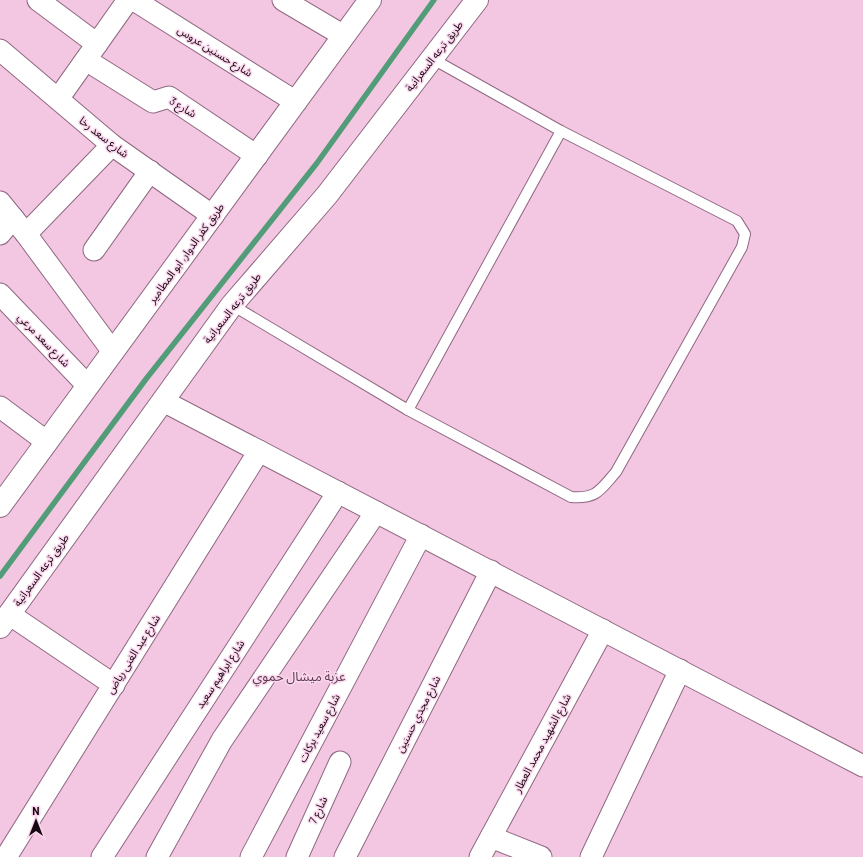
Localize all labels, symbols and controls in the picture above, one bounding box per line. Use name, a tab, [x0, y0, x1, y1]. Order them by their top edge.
street label: طريق ترعه السعرانية	[402, 18, 466, 94]
street label: شارع حسنين عروس	[174, 22, 255, 81]
street label: شارع 3	[166, 93, 199, 122]
street label: شارع سعد رخا	[76, 113, 132, 162]
street label: طريق كفر الدوار, ابو المطامير	[144, 200, 227, 307]
street label: طريق ترعه السعرانية	[200, 270, 264, 346]
street label: شارع سعد مرعي	[13, 310, 73, 372]
street label: طريق ترعه السعرانية	[10, 531, 72, 609]
street label: شارع عبد الغنى رياض	[103, 611, 164, 697]
street label: شارع ابراهيم سعيد	[193, 637, 249, 712]
district label: عزبة ميشال حموي	[252, 668, 346, 687]
street label: شارع مجدي حسنين	[393, 673, 446, 756]
street label: شارع سعيد بركات	[295, 691, 344, 765]
street label: شارع الشهيد محمد العطار	[510, 691, 575, 796]
street label: شارع 7	[306, 794, 332, 826]
north arrow	[16, 801, 56, 841]
text: N	[32, 804, 40, 817]

